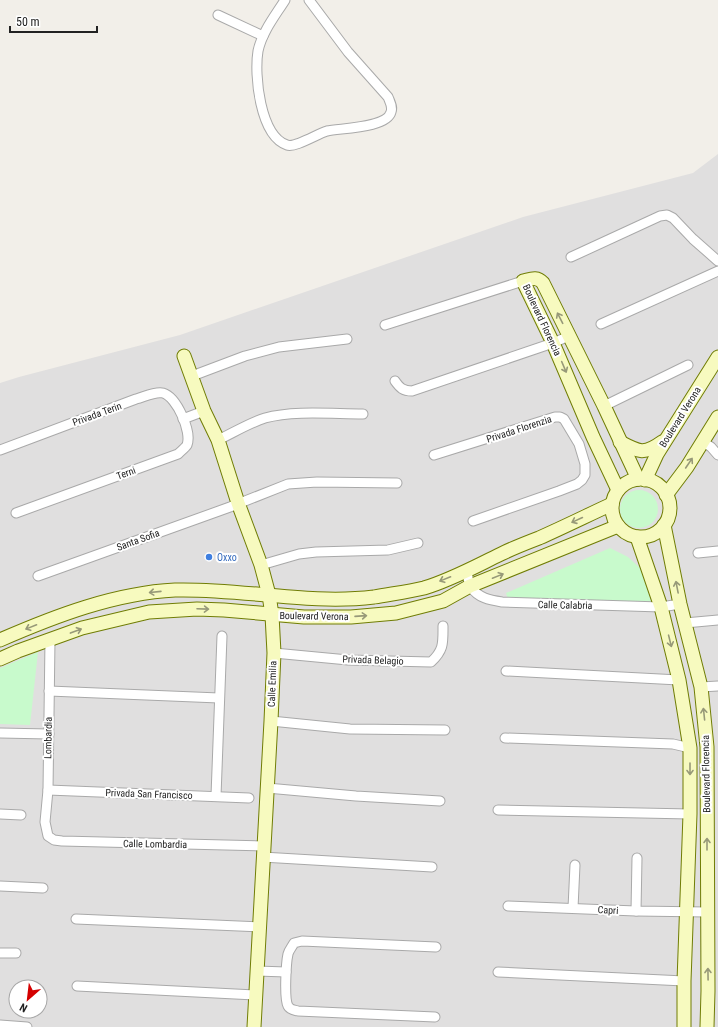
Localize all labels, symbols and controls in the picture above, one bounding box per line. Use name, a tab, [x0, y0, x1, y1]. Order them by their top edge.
scale bar	[10, 8, 97, 34]
text: 50 m	[16, 15, 40, 29]
street label: Boulevard Florencia	[521, 282, 564, 358]
one-way arrow	[556, 312, 563, 324]
one-way arrow	[560, 361, 568, 373]
street label: Boulevard Verona	[657, 385, 703, 449]
street label: Privada Terin	[71, 400, 123, 428]
street label: Privada Florenzia	[485, 413, 553, 445]
one-way arrow	[685, 458, 693, 469]
street label: Terni	[115, 464, 137, 482]
one-way arrow	[571, 517, 583, 524]
street label: Santa Sofia	[115, 527, 161, 553]
marker: Oxxo	[204, 552, 214, 562]
place label: Oxxo	[217, 552, 237, 563]
one-way arrow	[491, 571, 503, 579]
one-way arrow	[440, 576, 452, 584]
one-way arrow	[672, 581, 680, 594]
one-way arrow	[149, 589, 162, 596]
street label: Calle Calabria	[538, 599, 593, 611]
one-way arrow	[196, 605, 209, 613]
street label: Boulevard Verona	[279, 610, 349, 622]
one-way arrow	[354, 612, 367, 619]
one-way arrow	[25, 623, 37, 631]
one-way arrow	[69, 626, 81, 634]
one-way arrow	[666, 634, 674, 647]
street label: Privada Belagio	[342, 653, 404, 667]
street label: Calle Emilia	[266, 661, 278, 707]
one-way arrow	[700, 708, 707, 721]
street label: Lombardia	[42, 717, 54, 759]
street label: Boulevard Florencia	[700, 735, 712, 813]
one-way arrow	[686, 762, 694, 775]
street label: Privada San Francisco	[105, 787, 193, 801]
street label: Calle Lombardia	[123, 838, 187, 850]
one-way arrow	[703, 838, 711, 851]
street label: Capri	[597, 904, 619, 916]
one-way arrow	[704, 968, 712, 981]
north arrow	[8, 979, 48, 1019]
text: N	[17, 1000, 30, 1015]

